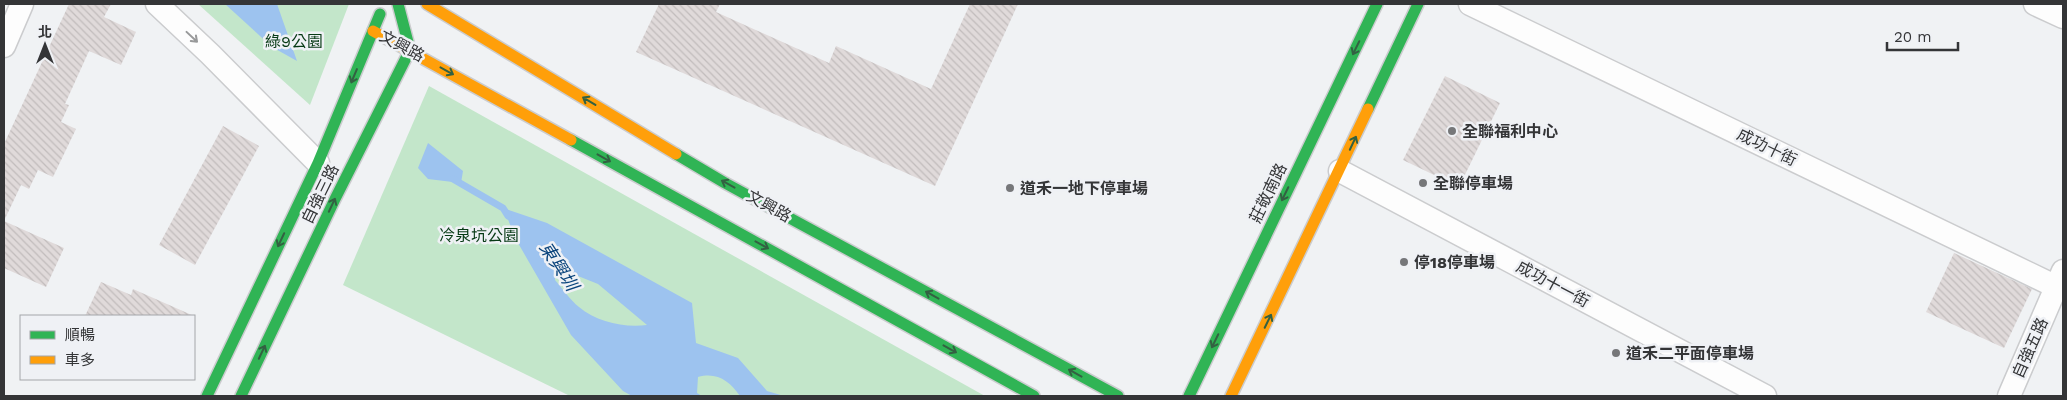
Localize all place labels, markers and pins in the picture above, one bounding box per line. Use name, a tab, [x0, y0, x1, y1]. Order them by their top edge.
place label: 全聯福利中心	[1462, 122, 1558, 141]
marker: 全聯福利中心	[1446, 125, 1458, 137]
place label: 全聯停車場	[1433, 174, 1513, 193]
marker: 全聯停車場	[1417, 177, 1429, 189]
place label: 道禾一地下停車場	[1020, 179, 1148, 198]
marker: 道禾一地下停車場	[1004, 182, 1016, 194]
place label: 停18停車場	[1414, 253, 1495, 272]
marker: 停18停車場	[1398, 256, 1410, 268]
place label: 道禾二平面停車場	[1626, 344, 1754, 363]
marker: 道禾二平面停車場	[1610, 347, 1622, 359]

